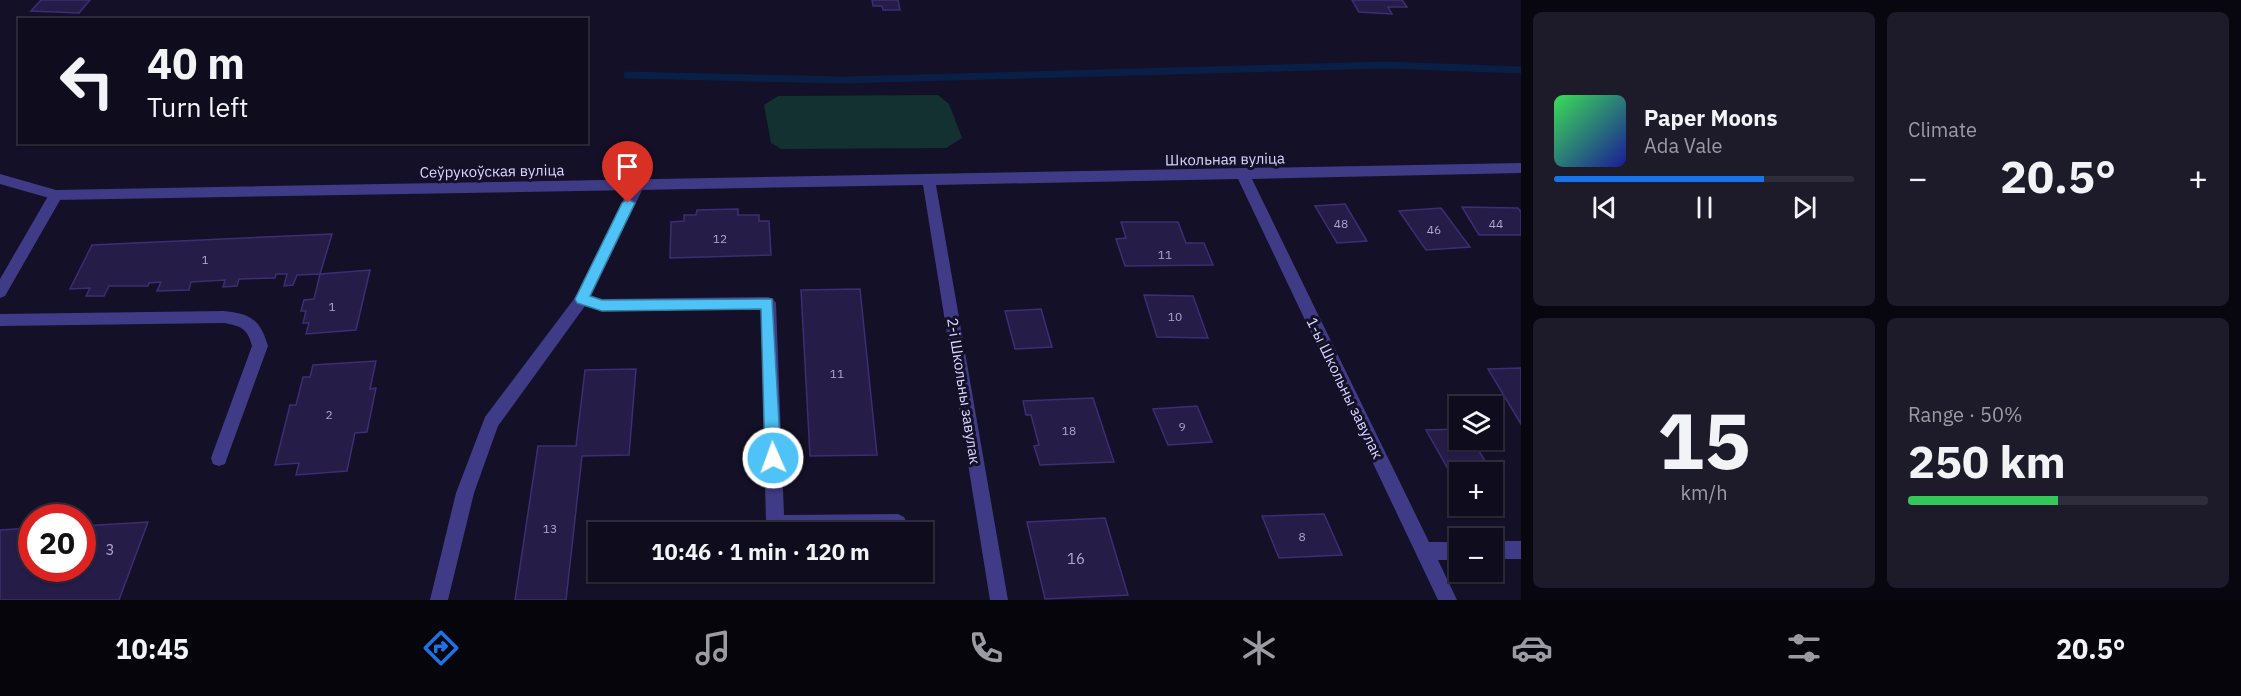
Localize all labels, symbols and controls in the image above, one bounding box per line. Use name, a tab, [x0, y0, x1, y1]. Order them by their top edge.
text: 40 m	[147, 36, 245, 91]
icon: left	[48, 42, 126, 120]
text: Turn left	[147, 89, 248, 124]
text: Paper Moons	[1644, 103, 1777, 132]
text: Climate	[1908, 116, 1977, 143]
text: Ada Vale	[1644, 132, 1723, 159]
pin	[602, 141, 653, 203]
text: 20.5°	[2000, 147, 2116, 205]
street label: Школьная вуліца	[1165, 148, 1285, 170]
icon: arrive	[611, 150, 644, 183]
text: −	[1908, 156, 1928, 199]
text: +	[2188, 156, 2208, 199]
street label: Сеўрукоўская вуліца	[420, 160, 564, 182]
icon: previous	[1588, 191, 1621, 224]
icon: pause	[1688, 191, 1721, 224]
icon: next	[1788, 191, 1821, 224]
house number: 48	[1334, 216, 1348, 231]
house number: 44	[1489, 216, 1503, 231]
house number: 46	[1427, 222, 1441, 237]
house number: 12	[713, 231, 727, 246]
house number: 11	[1158, 247, 1172, 262]
house number: 1	[201, 252, 209, 267]
house number: 1	[328, 299, 336, 314]
house number: 10	[1168, 309, 1182, 324]
street label: 1-ы Школьны завулак	[1302, 314, 1388, 462]
street label: 2-і Школьны завулак	[943, 316, 985, 466]
house number: 11	[830, 366, 844, 381]
text: 15	[1657, 389, 1751, 490]
map controls	[1449, 396, 1503, 582]
button: layers	[1449, 396, 1503, 450]
text: Range · 50%	[1908, 401, 2023, 428]
house number: 2	[325, 407, 333, 422]
house number: 9	[1178, 419, 1186, 434]
house number: 18	[1062, 423, 1076, 438]
position arrow	[741, 426, 805, 490]
text: 250 km	[1908, 432, 2066, 490]
button: +	[1449, 462, 1503, 516]
text: km/h	[1680, 479, 1728, 506]
speed limit sign: 20	[18, 504, 96, 582]
house number: 13	[543, 521, 557, 536]
button: −	[1449, 528, 1503, 582]
house number: 8	[1298, 529, 1306, 544]
text: 10:46 · 1 min · 120 m	[651, 537, 870, 566]
house number: 3	[105, 540, 115, 559]
house number: 16	[1067, 549, 1085, 568]
icon: directions	[420, 627, 462, 669]
icon: music	[692, 627, 734, 669]
icon: phone	[965, 627, 1007, 669]
icon: climate	[1238, 627, 1280, 669]
icon: car	[1511, 627, 1553, 669]
icon: filters	[1783, 627, 1825, 669]
text: 10:45	[115, 631, 189, 666]
text: 20.5°	[2056, 631, 2126, 666]

